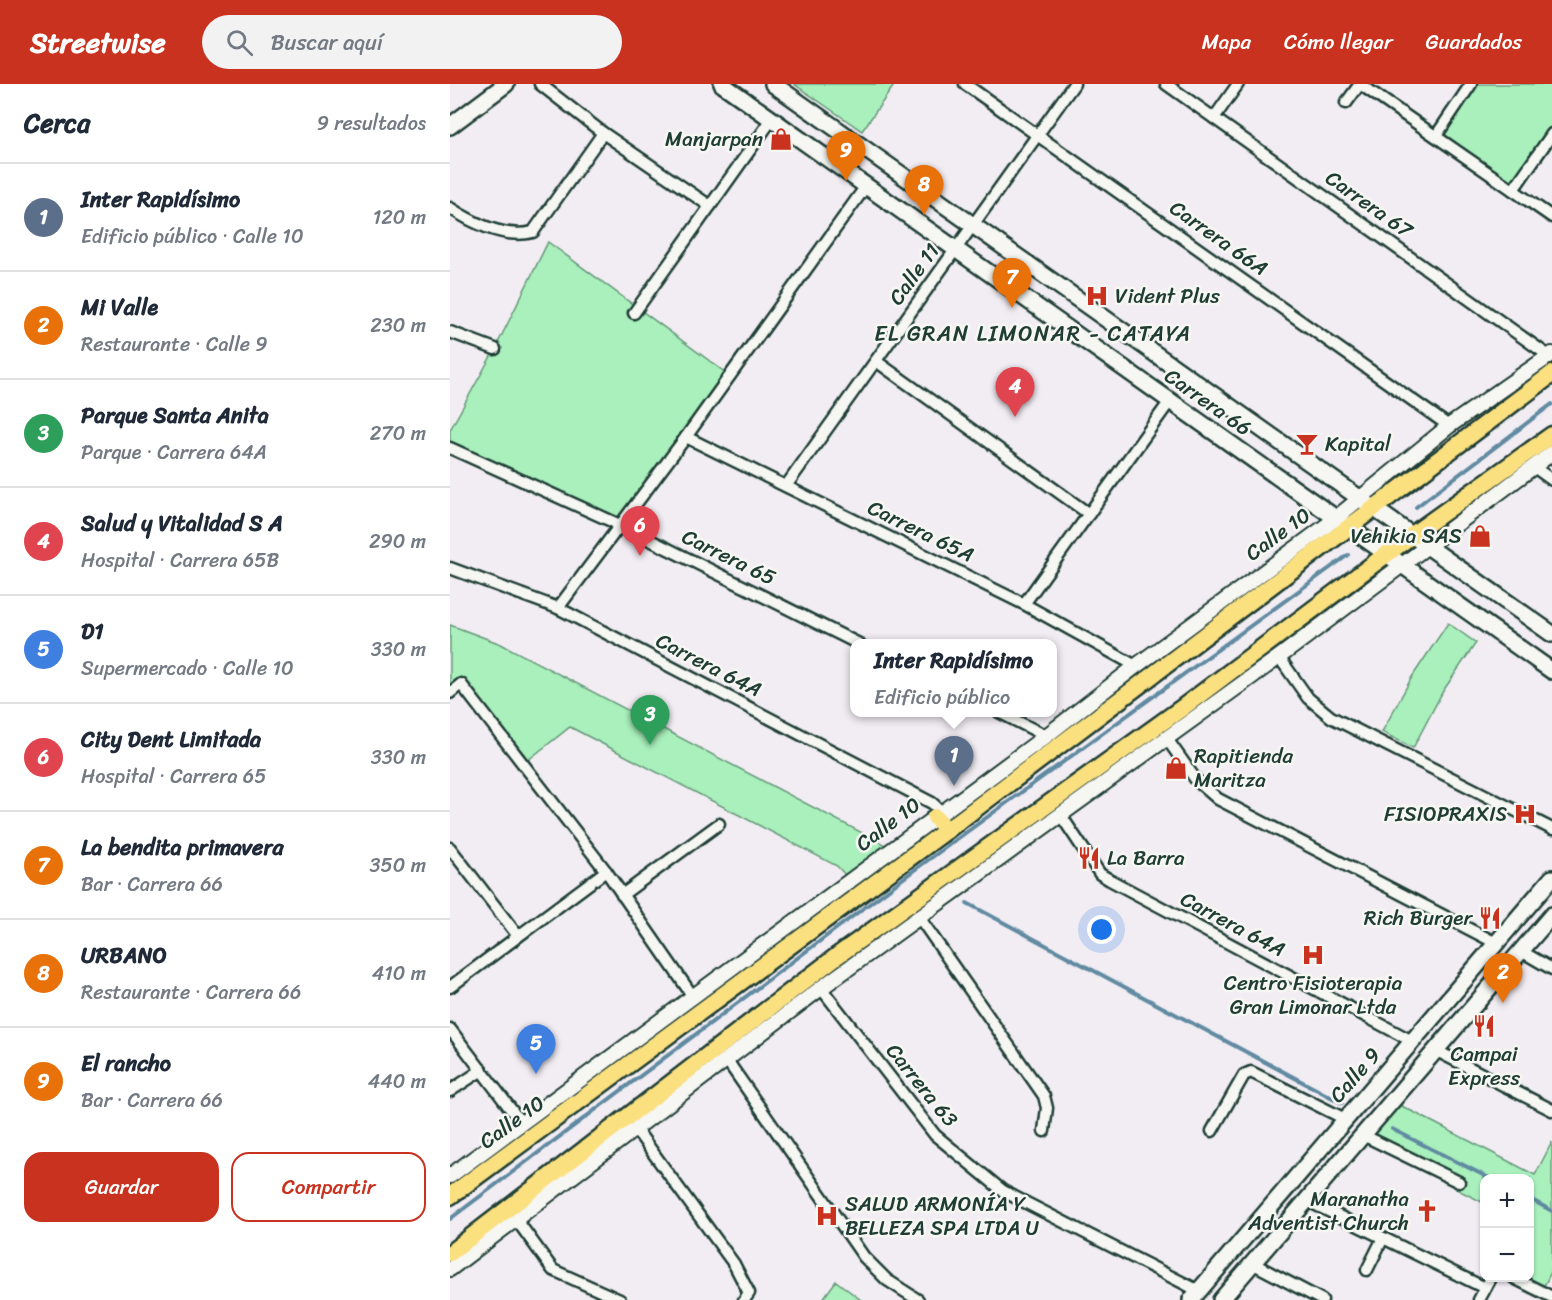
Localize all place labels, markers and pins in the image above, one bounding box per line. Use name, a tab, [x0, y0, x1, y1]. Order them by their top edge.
place label: Manjarpan	[665, 120, 763, 158]
shop icon: Manjarpan	[768, 126, 794, 152]
pin: 9	[826, 132, 866, 181]
pin: 8	[904, 166, 944, 215]
pin: 7	[992, 258, 1032, 308]
place label: Vident Plus	[1115, 277, 1220, 315]
hospital icon: Vident Plus	[1084, 283, 1110, 309]
pin: 4	[996, 368, 1034, 417]
place label: Kapital	[1325, 425, 1392, 463]
bar icon: Kapital	[1294, 431, 1320, 457]
pin: 6	[620, 506, 660, 556]
place label: Vehikia SAS	[1351, 517, 1462, 555]
shop icon: Vehikia SAS	[1467, 523, 1493, 549]
pin: 3	[630, 696, 670, 745]
pin: 1	[934, 736, 974, 786]
place label: Rapitienda Maritza	[1194, 737, 1293, 799]
shop icon: Rapitienda Maritza	[1163, 755, 1189, 781]
place label: FISIOPRAXIS	[1384, 795, 1507, 833]
hospital icon: FISIOPRAXIS	[1512, 801, 1538, 827]
place label: La Barra	[1107, 839, 1185, 877]
restaurant icon: La Barra	[1076, 845, 1102, 871]
place label: Rich Burger	[1364, 899, 1473, 937]
restaurant icon: Rich Burger	[1477, 905, 1503, 931]
hospital icon: Centro Fisioterapia Gran Limonar Ltda	[1300, 942, 1326, 968]
pin: 2	[1484, 954, 1522, 1003]
place label: Centro Fisioterapia Gran Limonar Ltda	[1224, 964, 1403, 1026]
restaurant icon: Campai Express	[1471, 1013, 1497, 1039]
pin: 5	[516, 1024, 556, 1074]
place label: Campai Express	[1448, 1035, 1520, 1097]
place label: Maranatha Adventist Church	[1247, 1180, 1409, 1242]
place label: SALUD ARMONÍA Y BELLEZA SPA LTDA U	[845, 1185, 1039, 1247]
church icon: Maranatha Adventist Church	[1414, 1198, 1440, 1224]
hospital icon: SALUD ARMONÍA Y BELLEZA SPA LTDA U	[814, 1203, 840, 1229]

